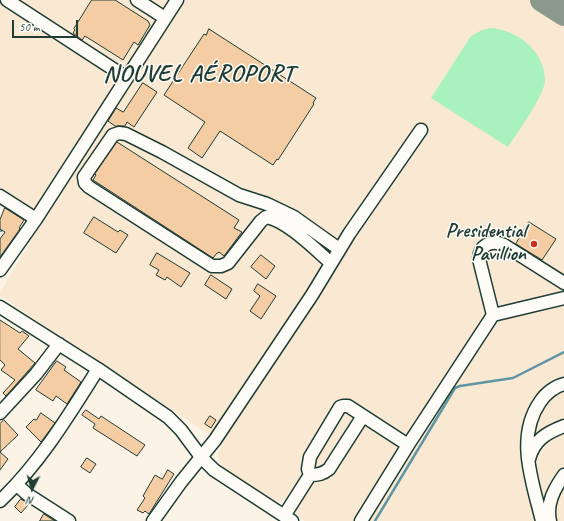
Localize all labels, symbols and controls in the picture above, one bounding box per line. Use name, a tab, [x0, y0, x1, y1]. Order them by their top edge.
scale bar	[14, 12, 80, 38]
text: 50 m	[19, 19, 39, 35]
district label: NOUVEL AÉROPORT	[104, 61, 294, 89]
place label: Presidential Pavillion	[446, 220, 526, 267]
marker: Presidential Pavillion	[529, 239, 539, 249]
north arrow	[12, 469, 52, 509]
text: N	[27, 494, 35, 508]

